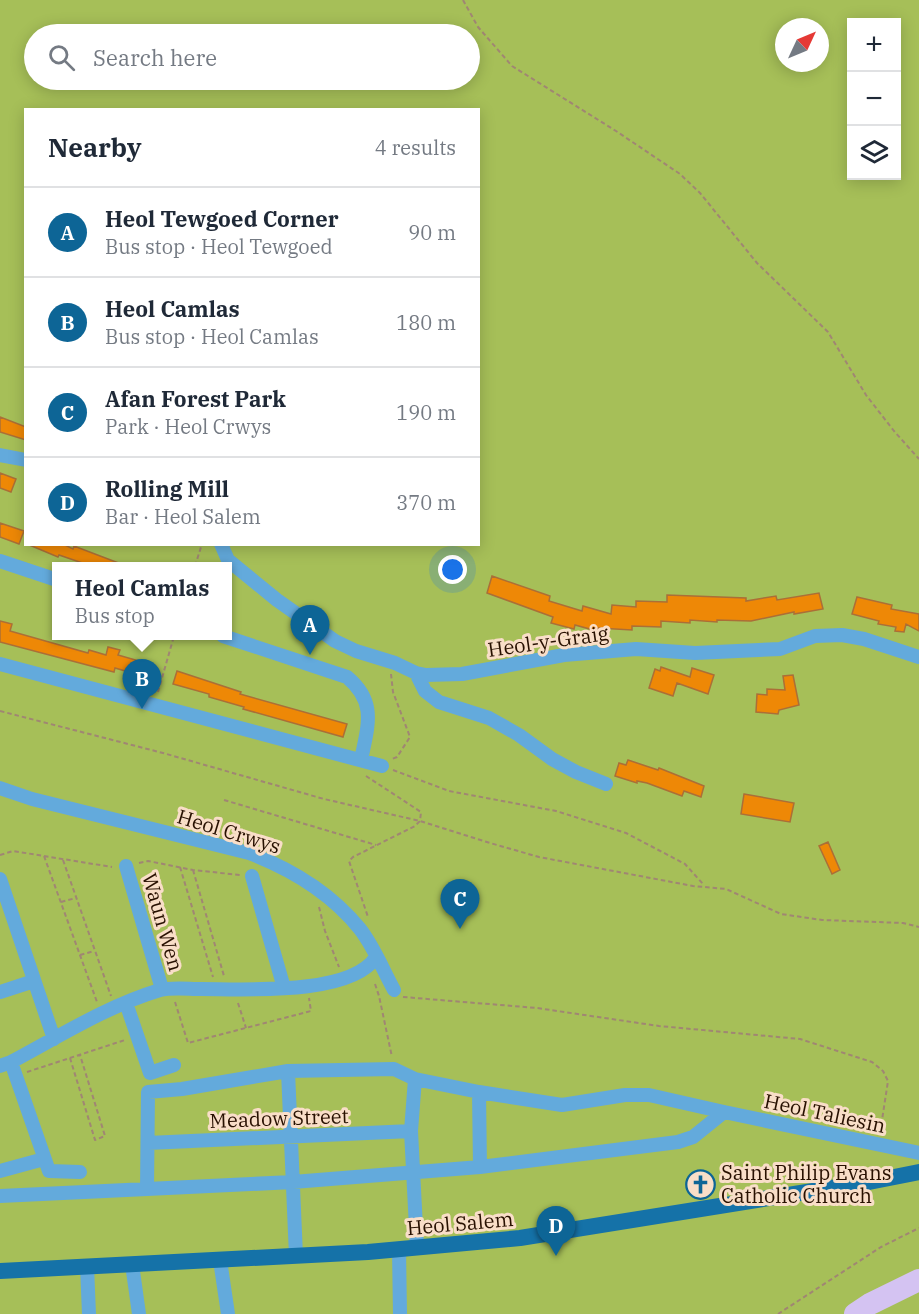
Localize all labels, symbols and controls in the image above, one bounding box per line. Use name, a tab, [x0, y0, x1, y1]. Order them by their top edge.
north arrow	[775, 18, 829, 72]
map controls	[847, 18, 901, 180]
button: +	[847, 18, 901, 72]
search box	[24, 24, 480, 90]
icon: search	[45, 41, 78, 74]
text: Search here	[93, 43, 217, 72]
button: −	[847, 72, 901, 126]
button: layers	[847, 126, 901, 180]
text: Nearby	[48, 130, 142, 164]
text: 4 results	[375, 134, 456, 161]
text: Heol Tewgoed Corner	[105, 204, 339, 233]
text: A	[61, 219, 74, 246]
text: 90 m	[408, 219, 456, 246]
text: Bus stop · Heol Tewgoed	[105, 233, 333, 260]
text: Heol Camlas	[105, 294, 240, 323]
text: B	[60, 309, 75, 336]
text: 180 m	[396, 309, 456, 336]
text: Bus stop · Heol Camlas	[105, 323, 319, 350]
text: Afan Forest Park	[105, 384, 286, 413]
text: C	[61, 399, 74, 426]
text: 190 m	[396, 399, 456, 426]
text: Park · Heol Crwys	[105, 413, 271, 440]
text: Rolling Mill	[105, 474, 229, 503]
text: D	[60, 489, 75, 516]
text: 370 m	[396, 489, 456, 516]
text: Bar · Heol Salem	[105, 503, 261, 530]
your location	[438, 555, 467, 584]
popup	[52, 562, 232, 640]
text: Heol Camlas	[75, 573, 209, 602]
text: Bus stop	[75, 602, 155, 629]
pin: A	[290, 606, 330, 655]
street label: Heol-y-Graig	[486, 619, 610, 663]
pin: B	[122, 660, 162, 709]
street label: Heol Crwys	[174, 802, 284, 860]
street label: Waun Wen	[136, 870, 190, 974]
pin: C	[440, 880, 480, 929]
street label: Heol Taliesin	[762, 1087, 888, 1139]
street label: Meadow Street	[209, 1102, 349, 1134]
place label: Saint Philip Evans Catholic Church	[721, 1159, 892, 1209]
church icon: Saint Philip Evans Catholic Church	[684, 1168, 716, 1200]
street label: Heol Salem	[406, 1205, 514, 1241]
pin: D	[536, 1206, 576, 1256]

